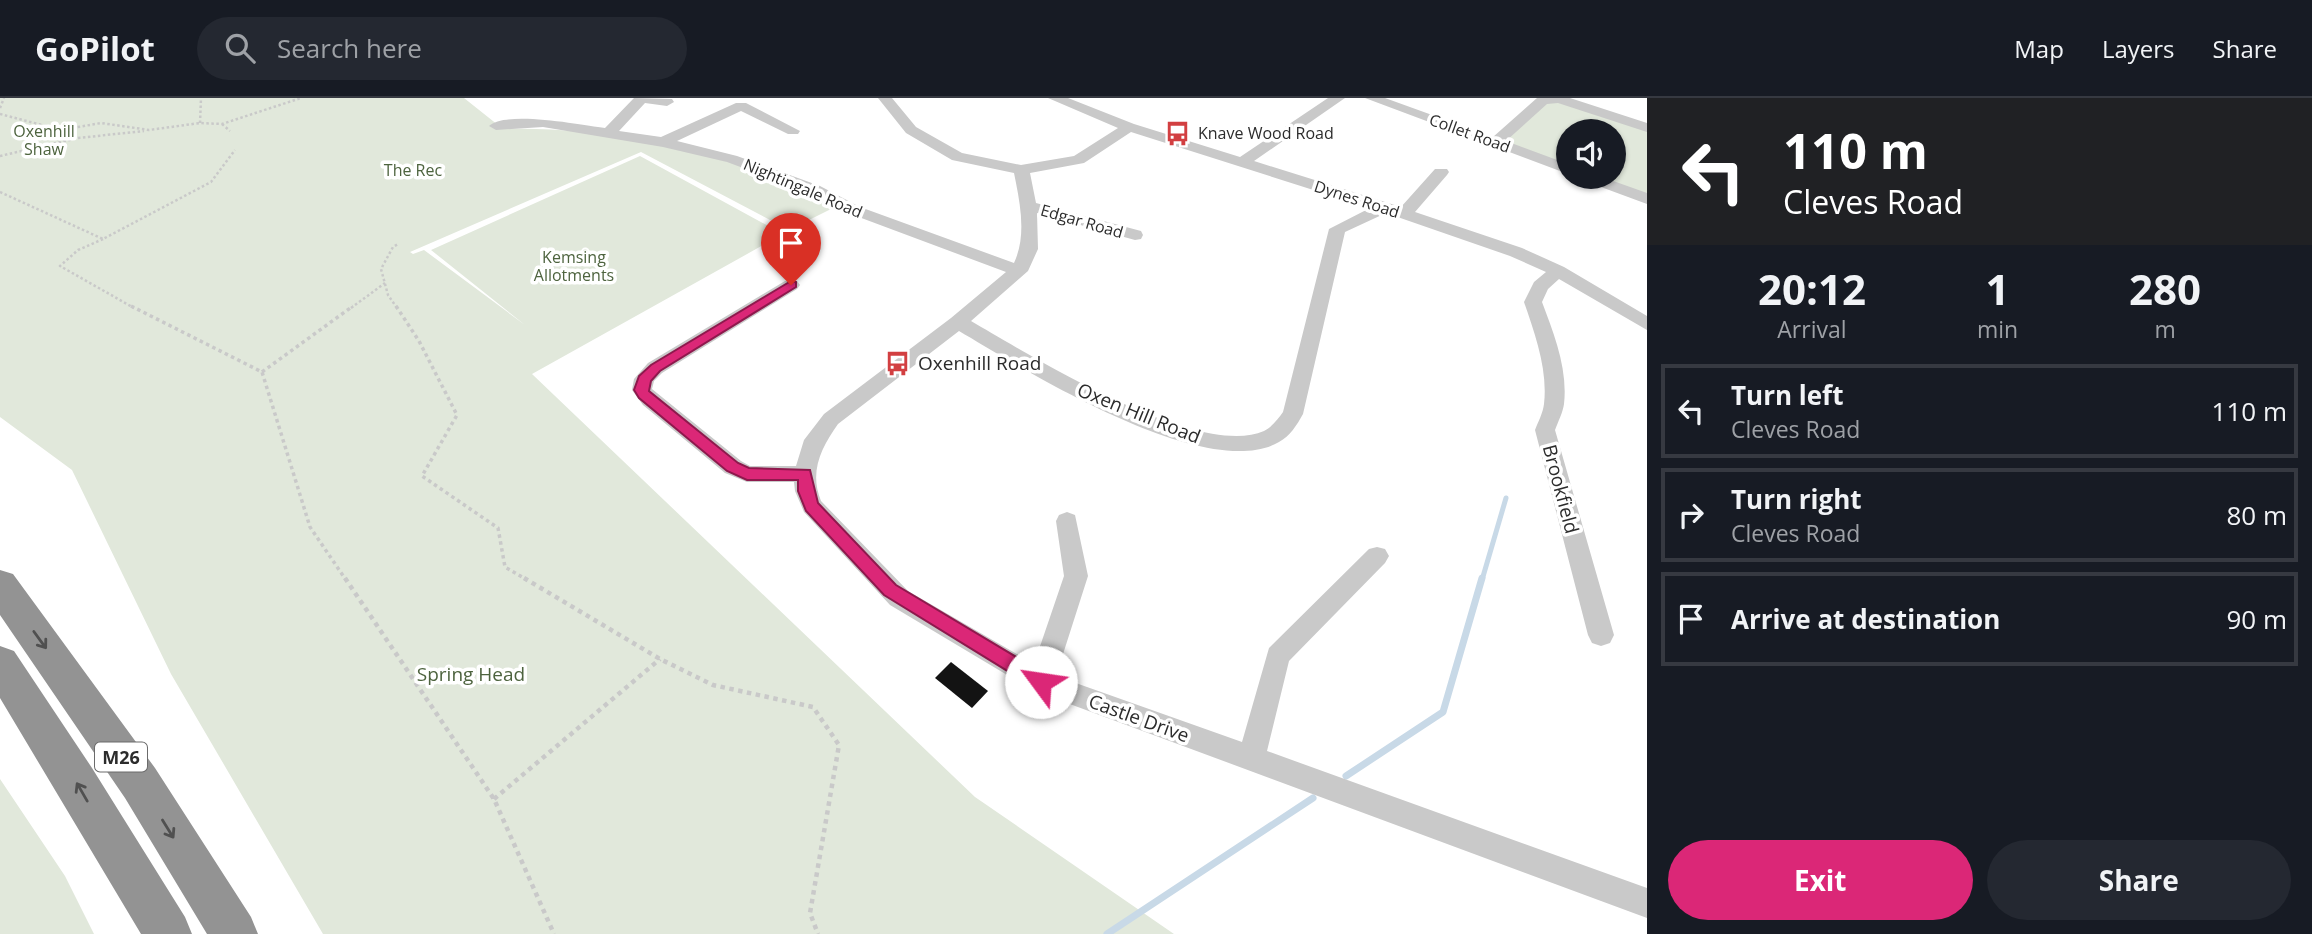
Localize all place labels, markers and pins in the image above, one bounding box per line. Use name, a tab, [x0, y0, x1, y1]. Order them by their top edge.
bus stop icon: Knave Wood Road	[1164, 119, 1192, 147]
place label: Knave Wood Road	[1198, 122, 1334, 144]
pin	[761, 213, 821, 285]
bus stop icon: Oxenhill Road	[884, 349, 912, 377]
place label: Oxenhill Road	[918, 350, 1041, 376]

